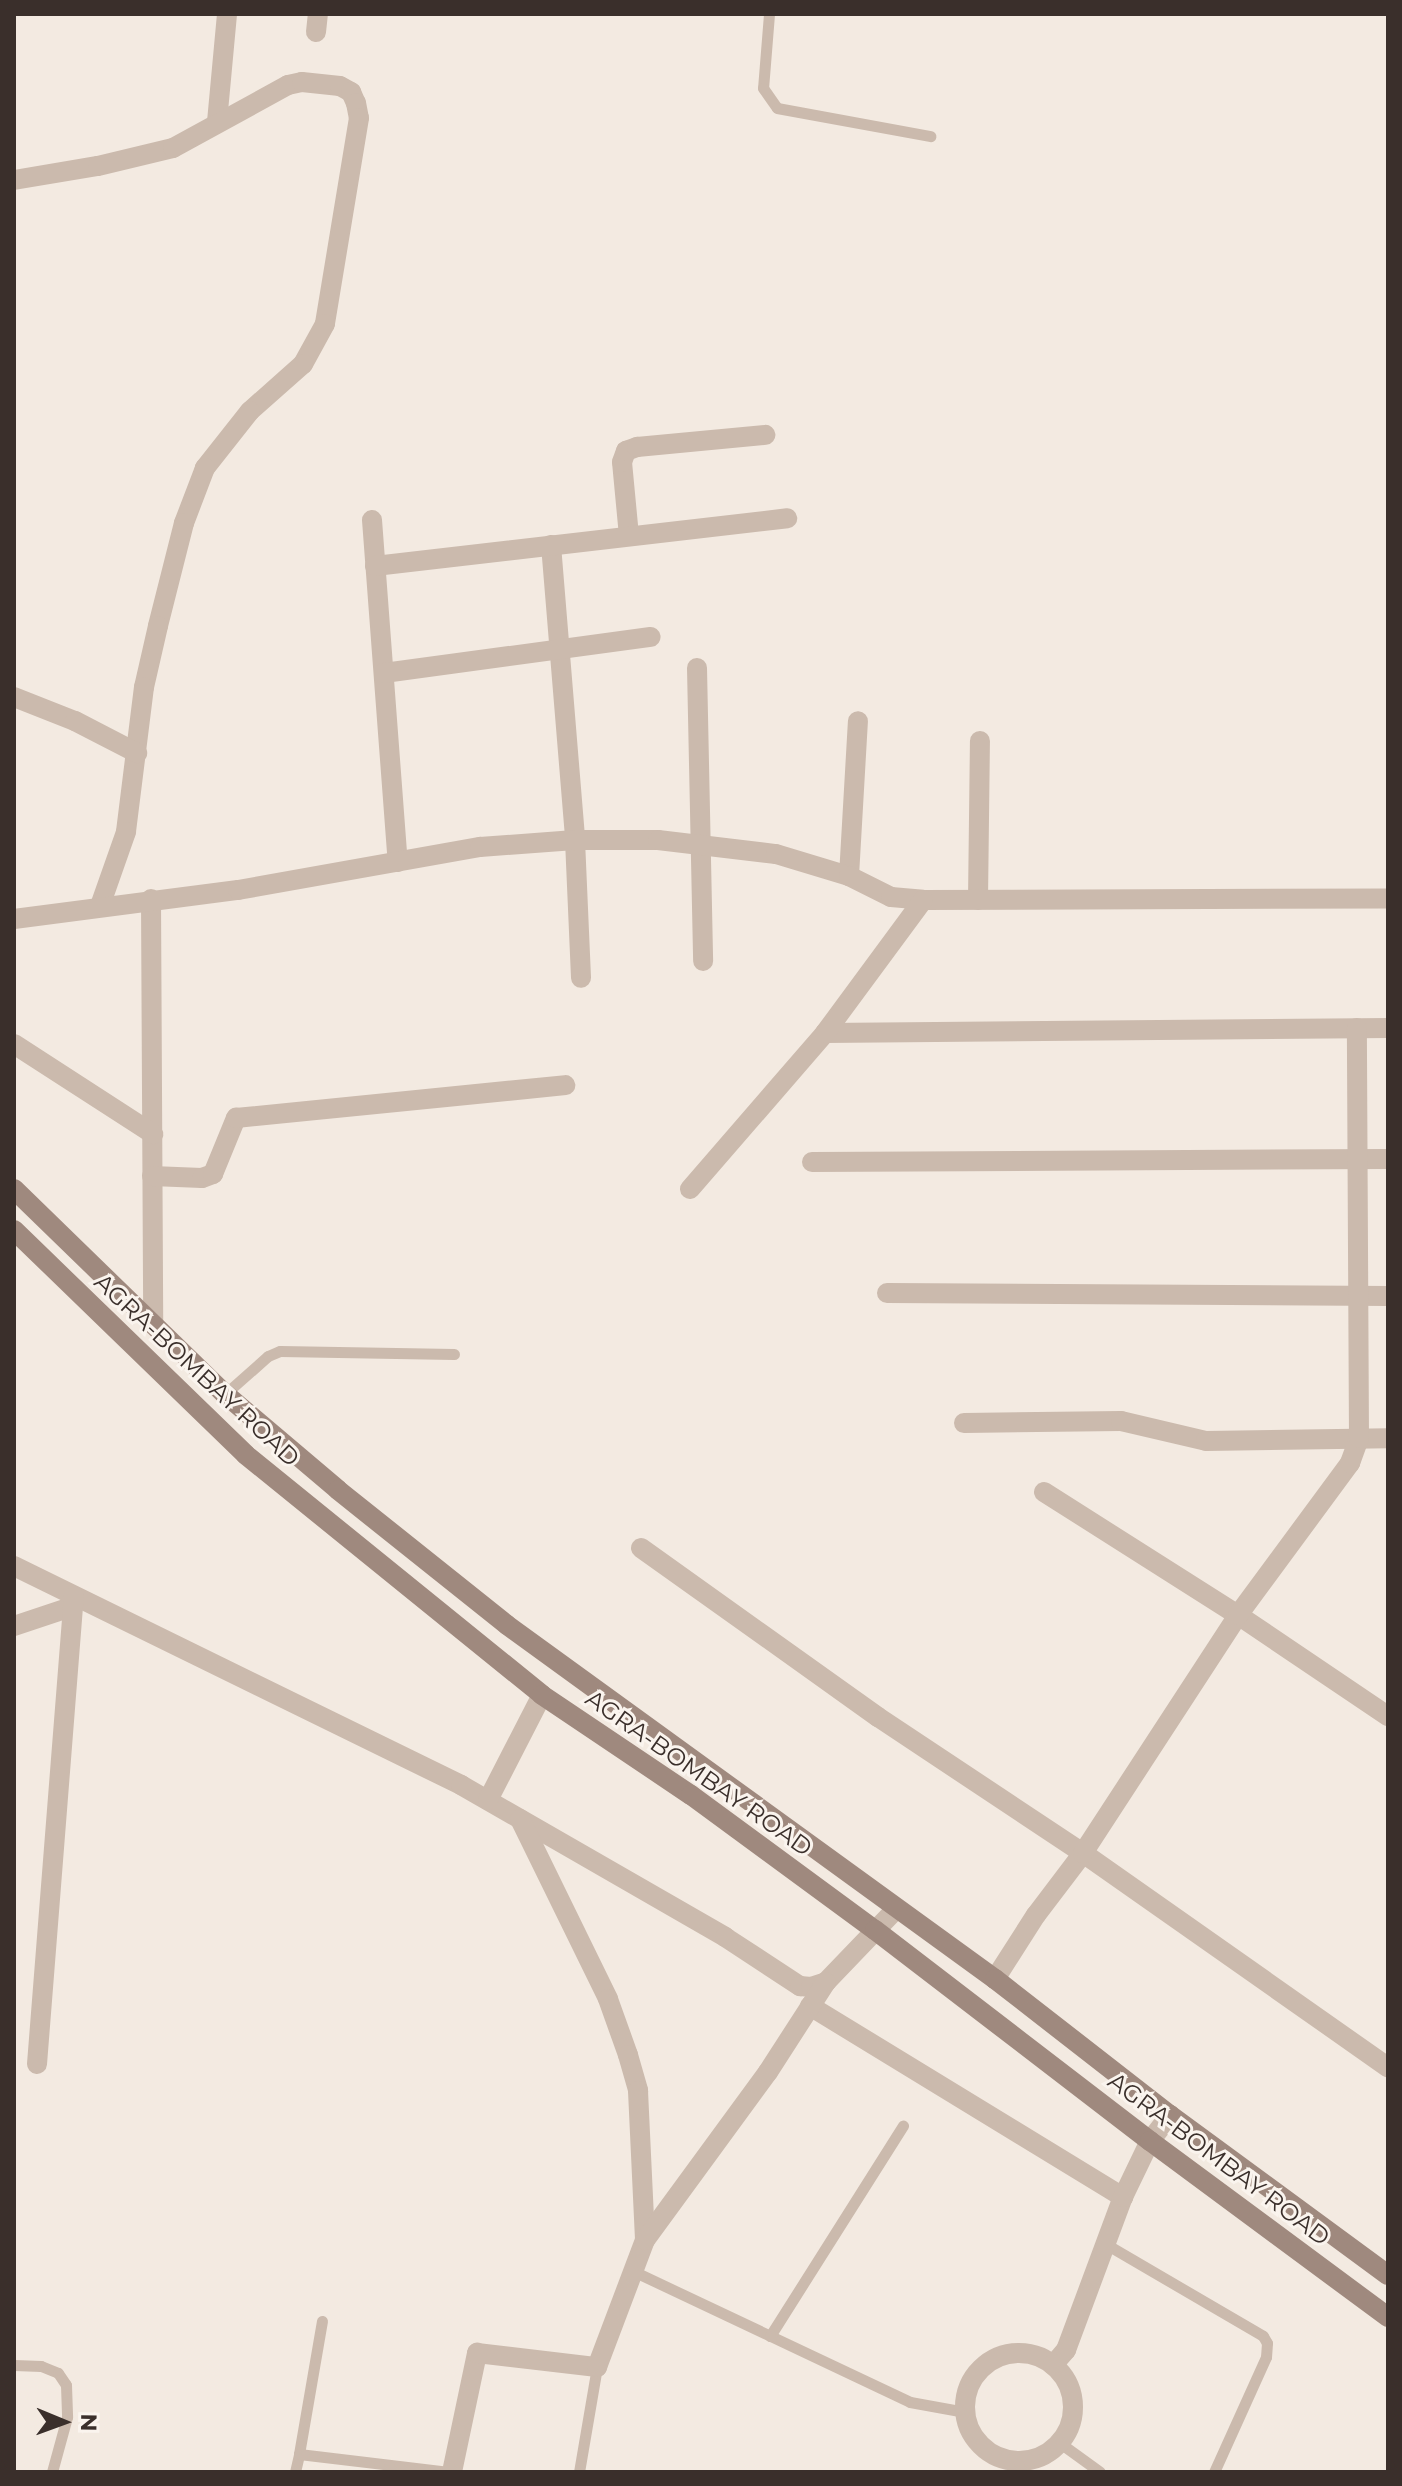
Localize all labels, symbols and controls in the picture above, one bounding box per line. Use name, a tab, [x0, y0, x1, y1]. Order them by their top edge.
street label: AGRA-BOMBAY ROAD	[88, 1267, 306, 1473]
street label: AGRA-BOMBAY ROAD	[580, 1684, 818, 1862]
street label: AGRA-BOMBAY ROAD	[1103, 2066, 1335, 2252]
north arrow	[24, 2382, 104, 2462]
text: N	[75, 2413, 102, 2432]

